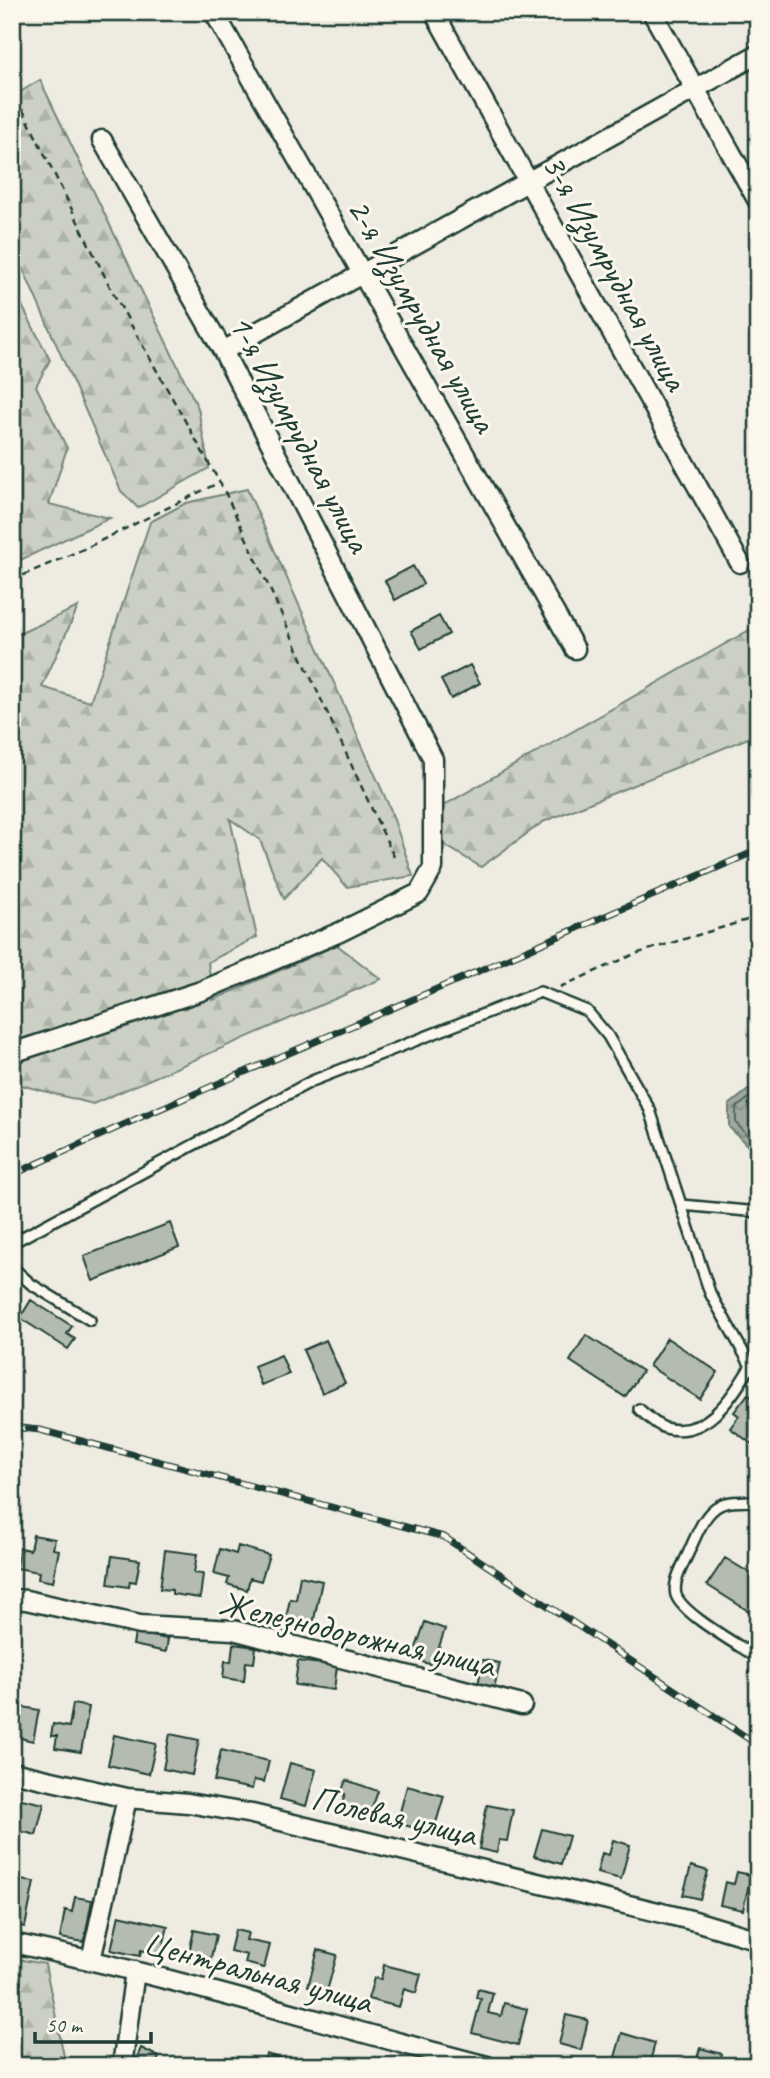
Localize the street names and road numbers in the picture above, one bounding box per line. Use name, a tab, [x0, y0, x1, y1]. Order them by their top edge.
street label: 3-я Изумрудная улица	[532, 146, 699, 400]
street label: 2-я Изумрудная улица	[337, 190, 508, 442]
street label: 1-я Изумрудная улица	[218, 306, 383, 561]
street label: Железнодорожная улица	[215, 1580, 502, 1688]
street label: Полевая улица	[307, 1775, 483, 1857]
street label: Центральная улица	[139, 1920, 380, 2025]

